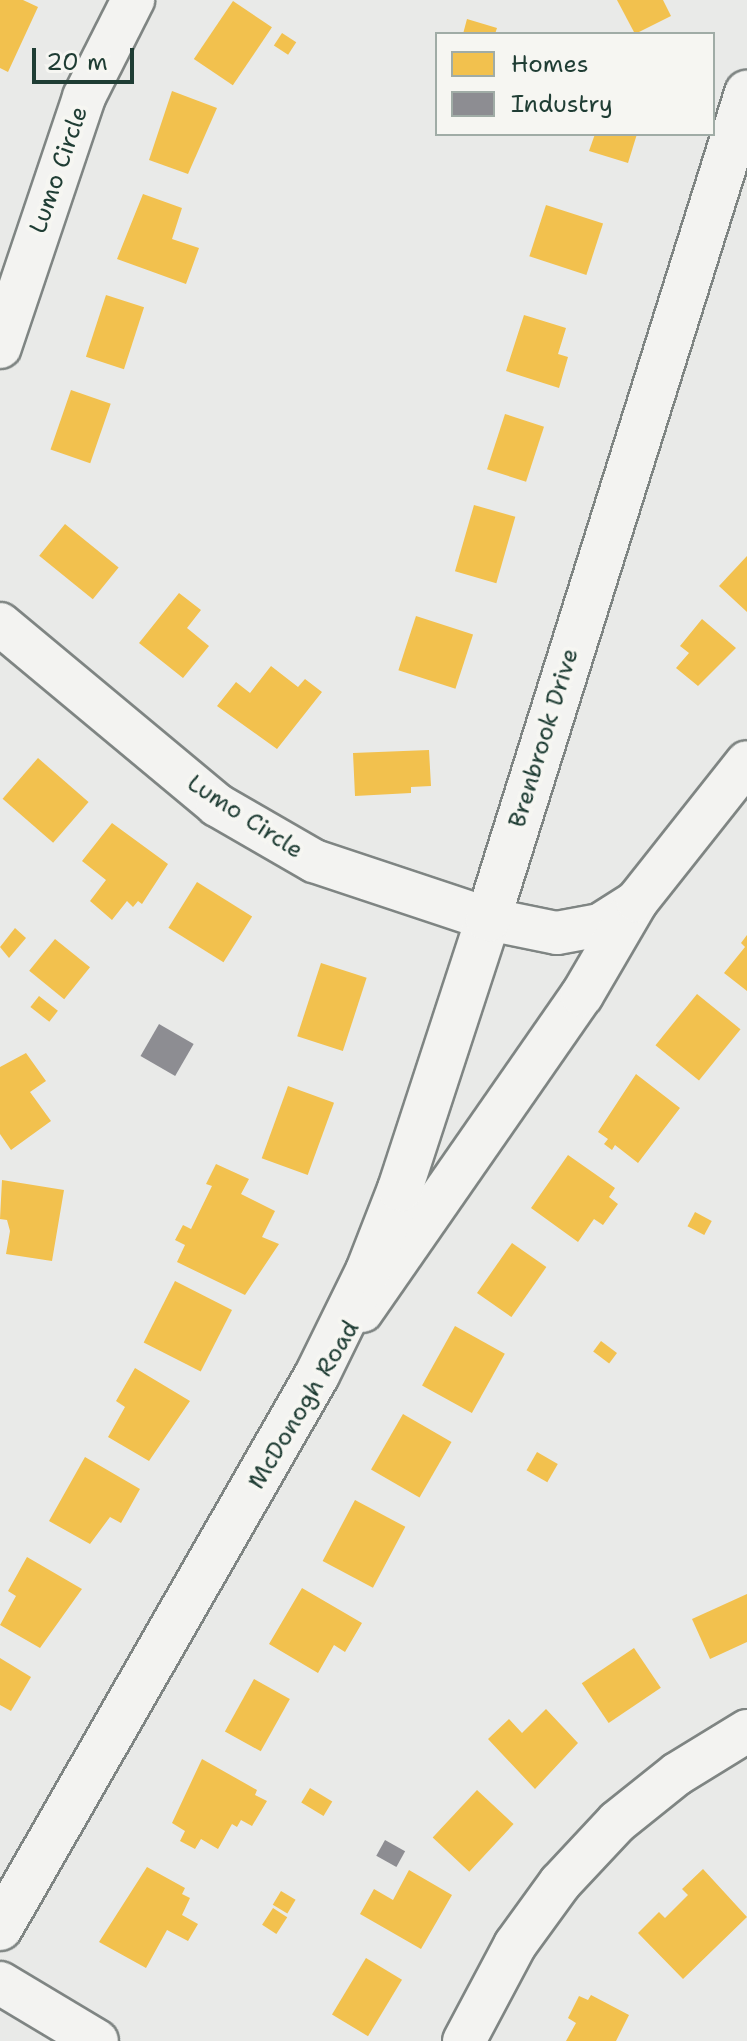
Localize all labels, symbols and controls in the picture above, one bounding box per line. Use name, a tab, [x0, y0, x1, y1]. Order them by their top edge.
scale bar	[36, 32, 138, 82]
legend	[435, 32, 715, 136]
text: 20 m	[46, 46, 108, 78]
text: Homes	[511, 48, 589, 80]
text: Industry	[511, 88, 613, 120]
street label: Lumo Circle	[24, 103, 94, 237]
street label: Brenbrook Drive	[503, 645, 585, 831]
street label: Lumo Circle	[182, 769, 308, 865]
street label: McDonogh Road	[242, 1315, 366, 1495]

